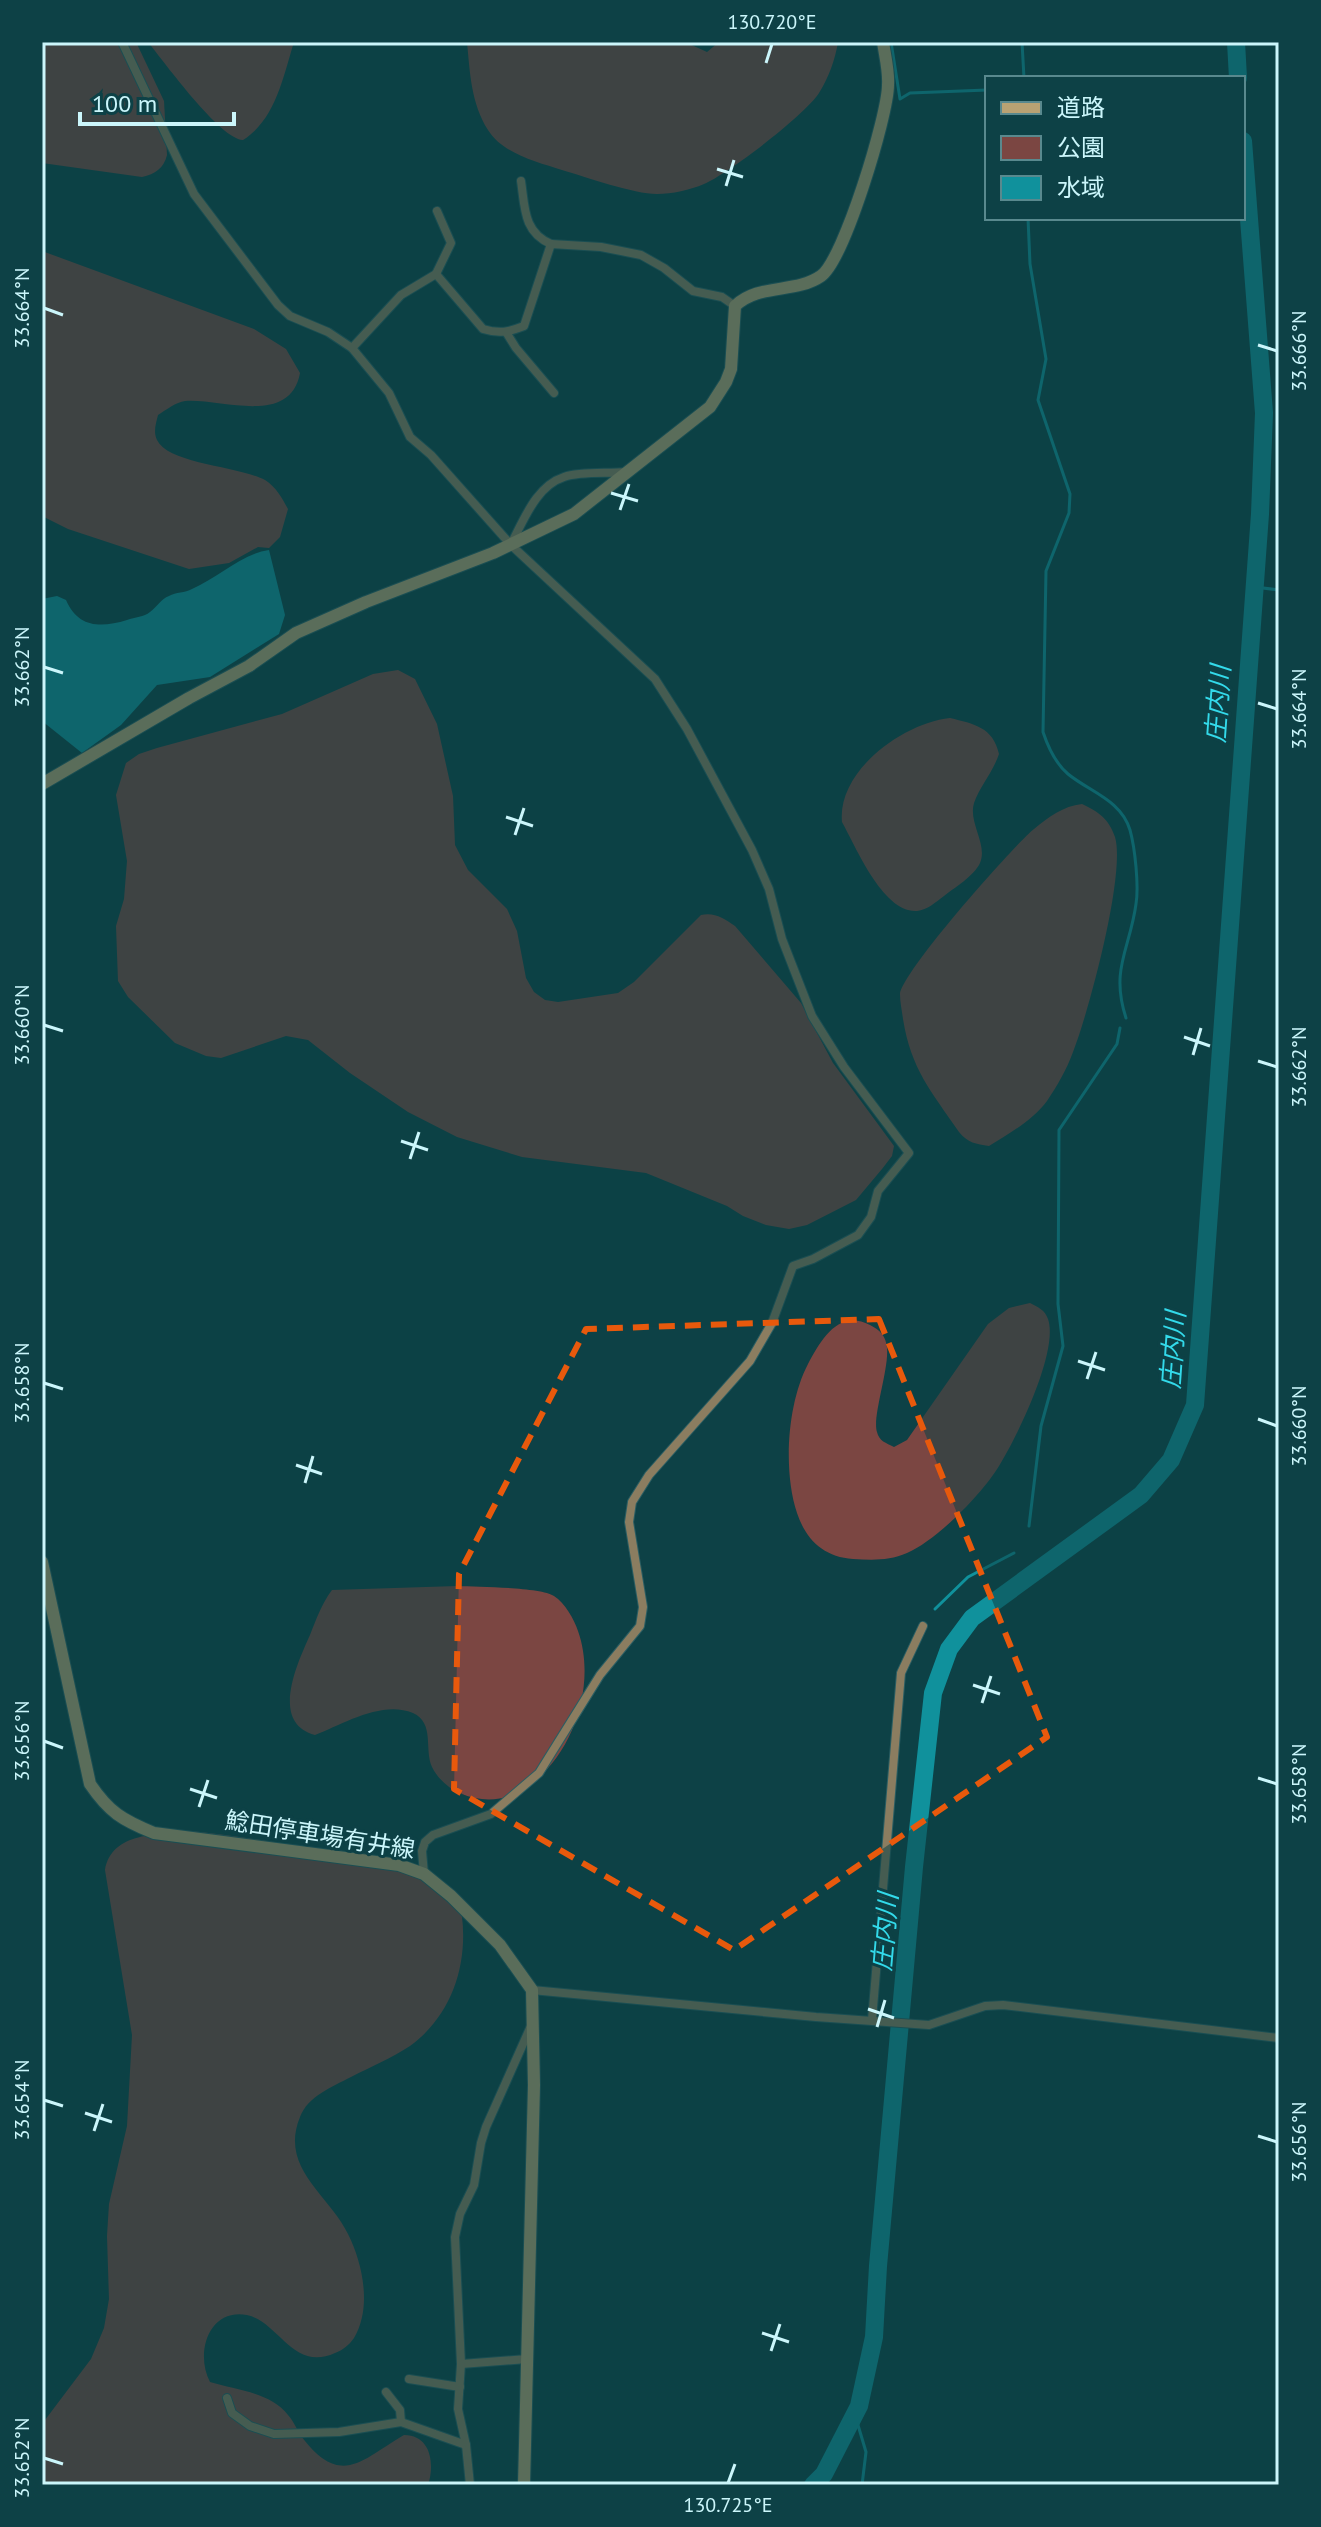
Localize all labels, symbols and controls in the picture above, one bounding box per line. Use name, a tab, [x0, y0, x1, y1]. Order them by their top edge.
text: 130.720°E	[728, 9, 816, 35]
scale bar	[80, 76, 234, 126]
legend	[985, 76, 1245, 220]
text: 100 m	[92, 88, 157, 119]
text: 道路	[1057, 92, 1105, 123]
text: 公園	[1057, 132, 1105, 163]
text: 水域	[1057, 172, 1105, 203]
text: 33.664°N	[9, 268, 35, 348]
text: 33.666°N	[1286, 311, 1312, 391]
text: 33.662°N	[9, 627, 35, 707]
water label: 庄内川	[1198, 661, 1237, 744]
text: 33.664°N	[1286, 669, 1312, 749]
text: 33.660°N	[9, 985, 35, 1065]
text: 33.662°N	[1286, 1027, 1312, 1107]
water label: 庄内川	[1153, 1307, 1192, 1390]
text: 33.658°N	[9, 1343, 35, 1423]
text: 33.660°N	[1286, 1386, 1312, 1466]
text: 33.656°N	[9, 1701, 35, 1781]
text: 33.658°N	[1286, 1744, 1312, 1824]
street label: 鯰田停車場有井線	[223, 1804, 417, 1865]
water label: 庄内川	[865, 1889, 905, 1972]
text: 33.654°N	[9, 2060, 35, 2140]
text: 33.656°N	[1286, 2102, 1312, 2182]
text: 33.652°N	[9, 2418, 35, 2498]
text: 130.725°E	[684, 2492, 772, 2518]

